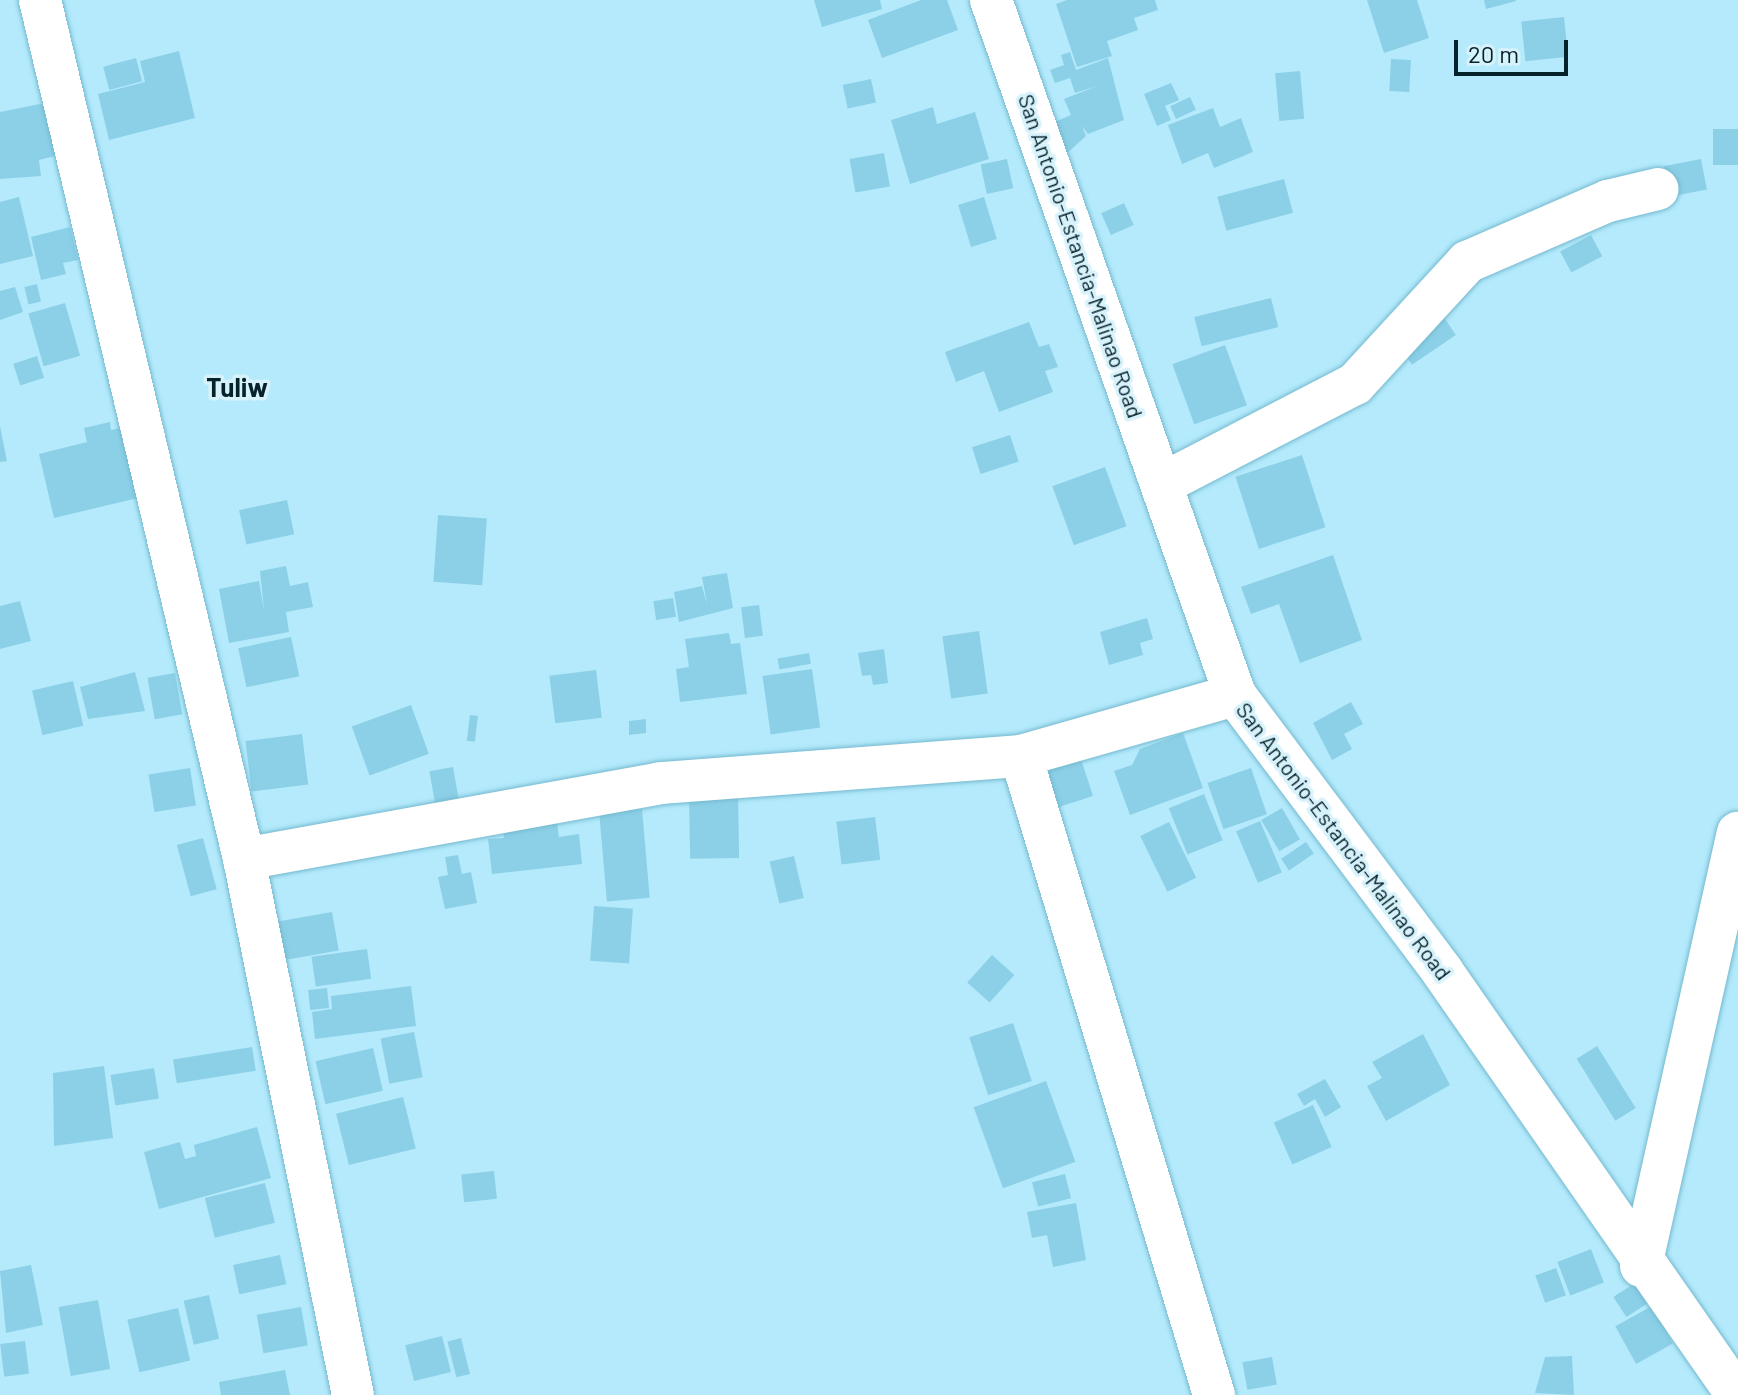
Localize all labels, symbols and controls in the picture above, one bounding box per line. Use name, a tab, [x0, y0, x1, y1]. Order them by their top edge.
scale bar	[1458, 24, 1572, 74]
text: 20 m	[1468, 39, 1519, 68]
street label: San Antonio-Estancia-Malinao Road	[1013, 91, 1149, 421]
district label: Tuliw	[206, 371, 268, 403]
street label: San Antonio-Estancia-Malinao Road	[1231, 697, 1457, 985]

